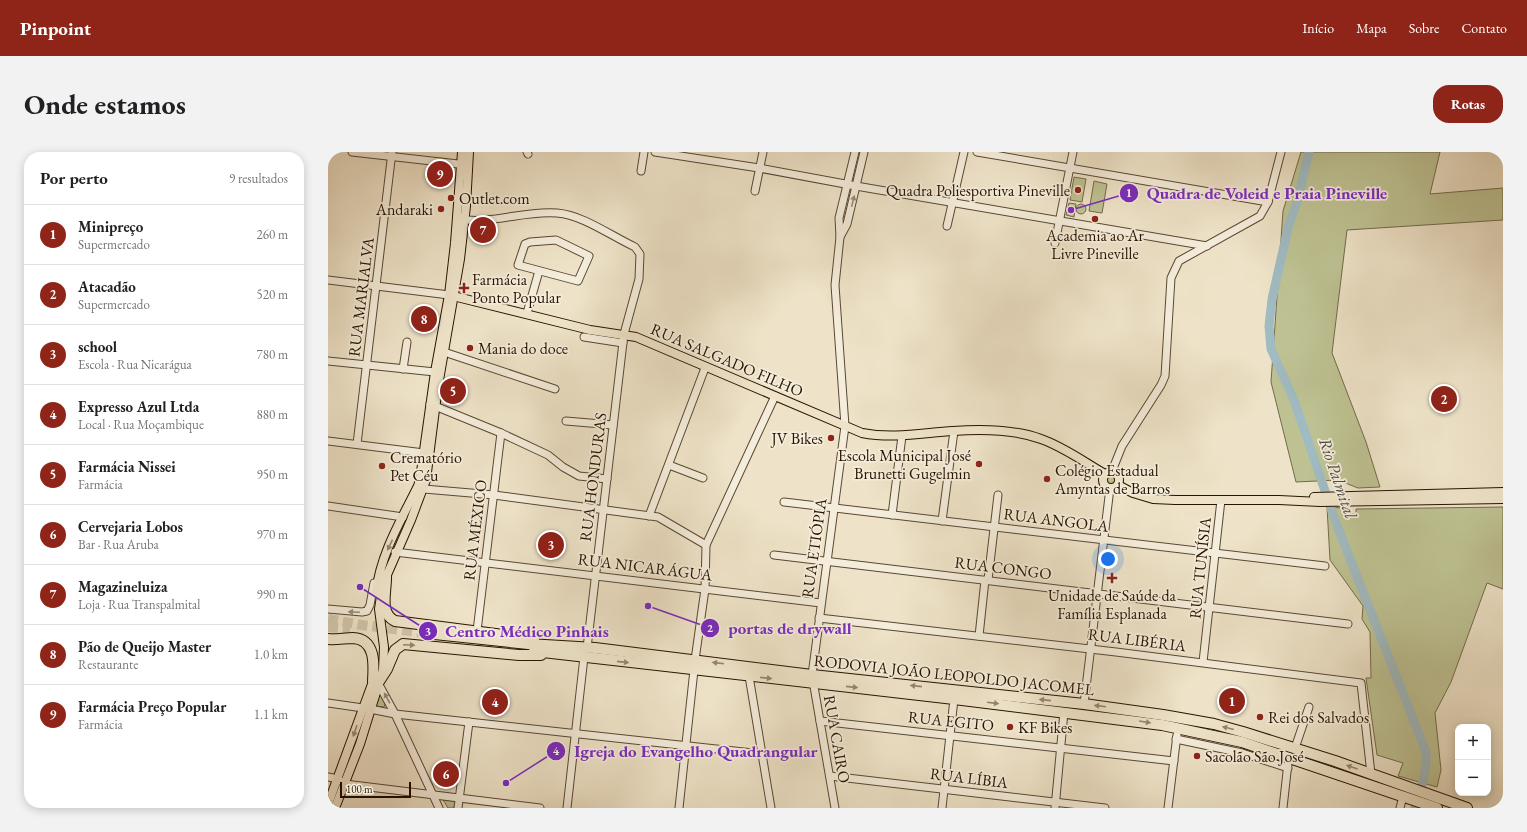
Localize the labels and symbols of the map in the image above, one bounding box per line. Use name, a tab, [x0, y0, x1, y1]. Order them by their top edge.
pin: 9	[427, 159, 453, 189]
callout: Quadra de Voleid e Praia Pineville	[1119, 178, 1395, 207]
place label: Quadra Poliesportiva Pineville	[886, 180, 1070, 201]
text: Quadra de Voleid e Praia Pineville	[1147, 182, 1387, 204]
marker: Quadra Poliesportiva Pineville	[1073, 185, 1083, 195]
text: 1	[1126, 185, 1132, 201]
place label: Outlet.com	[459, 188, 530, 209]
marker: Outlet.com	[446, 193, 456, 203]
one-way arrow	[850, 194, 856, 207]
place label: Andaraki	[375, 199, 433, 220]
marker: Andaraki	[436, 204, 446, 214]
marker: Academia ao Ar Livre Pineville	[1090, 214, 1100, 224]
pin: 7	[470, 215, 496, 245]
place label: Academia ao Ar Livre Pineville	[1045, 225, 1145, 264]
street label: RUA MARIALVA	[343, 235, 379, 358]
place label: Farmácia Ponto Popular	[472, 269, 561, 308]
marker: Farmácia Ponto Popular	[459, 283, 469, 293]
pin: 8	[411, 304, 437, 334]
street label: RUA SALGADO FILHO	[648, 318, 806, 402]
place label: Mania do doce	[478, 338, 568, 359]
marker: Mania do doce	[465, 343, 475, 353]
pin: 5	[440, 376, 466, 406]
pin: 2	[1431, 384, 1457, 414]
street label: RUA HONDURAS	[575, 411, 611, 543]
place label: JV Bikes	[769, 428, 823, 449]
marker: JV Bikes	[826, 433, 836, 443]
water label: Rio Palmital	[1314, 435, 1362, 522]
place label: Escola Municipal José Brunetti Gugelmin	[838, 445, 972, 484]
place label: Crematório Pet Céu	[390, 447, 462, 486]
marker: Escola Municipal José Brunetti Gugelmin	[974, 459, 984, 469]
place label: Colégio Estadual Amyntas de Barros	[1054, 460, 1170, 499]
marker: Crematório Pet Céu	[377, 461, 387, 471]
marker: Colégio Estadual Amyntas de Barros	[1042, 474, 1052, 484]
street label: RUA MÉXICO	[458, 478, 492, 582]
street label: RUA ETIÓPIA	[797, 496, 832, 599]
street label: RUA ANGOLA	[1002, 503, 1111, 537]
street label: RUA TUNÍSIA	[1184, 515, 1216, 620]
pin: 3	[538, 530, 564, 560]
one-way arrow	[387, 539, 393, 551]
street label: RUA NICARÁGUA	[577, 548, 714, 586]
your location	[1098, 549, 1118, 569]
street label: RUA CONGO	[953, 552, 1053, 584]
marker: Unidade de Saúde da Família Esplanada	[1106, 572, 1118, 584]
place label: Unidade de Saúde da Família Esplanada	[1048, 585, 1177, 624]
one-way arrow	[347, 609, 360, 615]
callout: portas de drywall	[700, 613, 859, 642]
callout: Centro Médico Pinhais	[418, 616, 617, 645]
text: portas de drywall	[728, 617, 852, 639]
text: Centro Médico Pinhais	[445, 620, 609, 642]
text: 2	[707, 620, 714, 636]
text: 3	[425, 623, 431, 639]
street label: RUA LIBÉRIA	[1087, 624, 1188, 657]
one-way arrow	[403, 641, 415, 648]
street label: RODOVIA JOÃO LEOPOLDO JACOMEL	[813, 650, 1096, 700]
one-way arrow	[617, 658, 629, 665]
one-way arrow	[712, 660, 724, 666]
one-way arrow	[760, 675, 772, 681]
one-way arrow	[910, 683, 922, 689]
one-way arrow	[846, 684, 858, 691]
pin: 1	[1219, 686, 1245, 716]
pin: 4	[482, 687, 508, 717]
one-way arrow	[383, 692, 390, 704]
street label: RUA CAIRO	[819, 693, 855, 785]
one-way arrow	[1039, 696, 1051, 703]
one-way arrow	[987, 700, 999, 707]
one-way arrow	[1094, 703, 1106, 709]
street label: RUA EGITO	[907, 706, 995, 736]
place label: Rei dos Salvados	[1268, 707, 1369, 728]
marker: Rei dos Salvados	[1255, 712, 1265, 722]
place label: KF Bikes	[1018, 717, 1073, 738]
one-way arrow	[1139, 719, 1151, 725]
marker: KF Bikes	[1005, 722, 1015, 732]
one-way arrow	[1221, 724, 1234, 730]
one-way arrow	[352, 725, 358, 737]
callout: Igreja do Evangelho Quadrangular	[546, 736, 825, 765]
text: Igreja do Evangelho Quadrangular	[574, 740, 818, 762]
text: 4	[553, 743, 560, 759]
place label: Sacolão São José	[1205, 746, 1304, 767]
marker: Sacolão São José	[1192, 751, 1202, 761]
pin: 6	[433, 759, 459, 789]
street label: RUA LÍBIA	[929, 763, 1010, 793]
one-way arrow	[1345, 764, 1357, 770]
scale bar	[340, 780, 411, 799]

